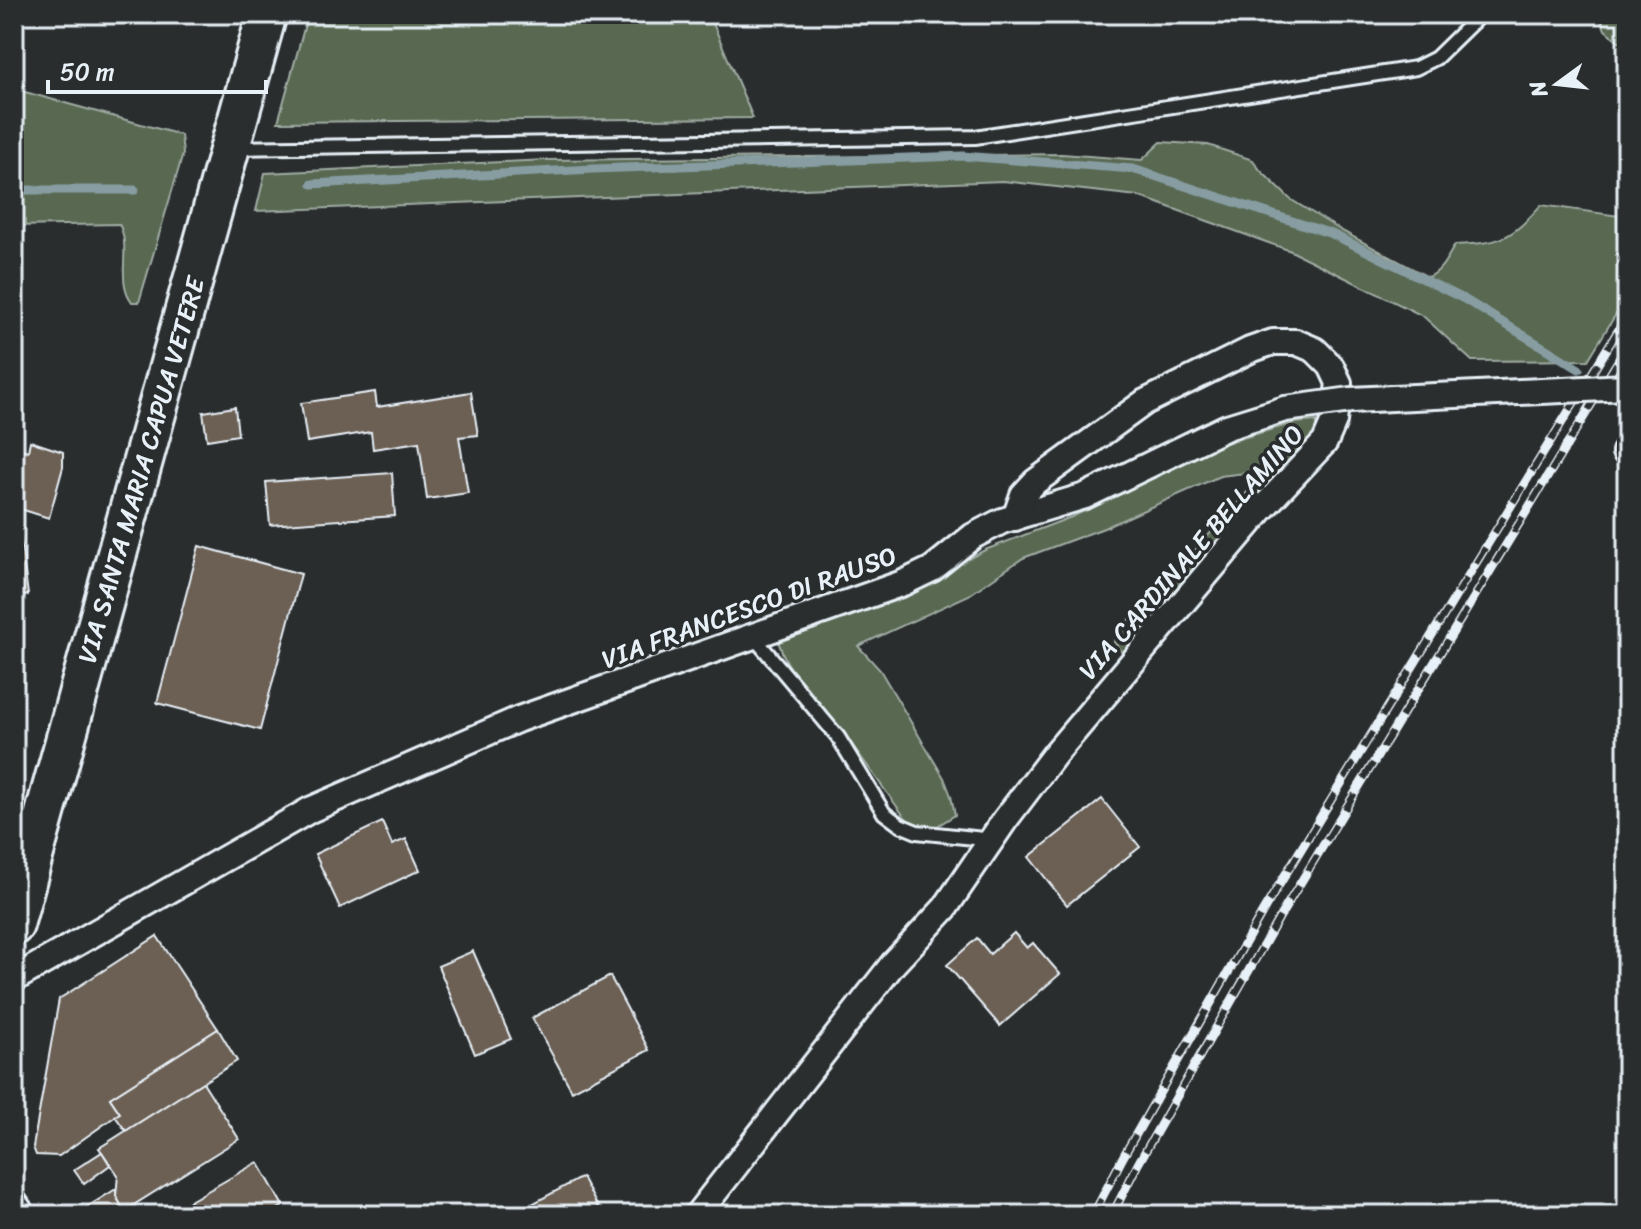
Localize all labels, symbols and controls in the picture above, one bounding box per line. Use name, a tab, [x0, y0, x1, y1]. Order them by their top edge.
scale bar	[48, 44, 266, 94]
north arrow	[1517, 44, 1597, 124]
text: 50 m	[60, 51, 115, 93]
text: N	[1517, 76, 1559, 102]
street label: VIA SANTA MARIA CAPUA VETERE	[64, 270, 219, 669]
street label: VIA CARDINALE BELLAMINO	[1066, 413, 1316, 691]
street label: VIA FRANCESCO DI RAUSO	[595, 532, 903, 682]

